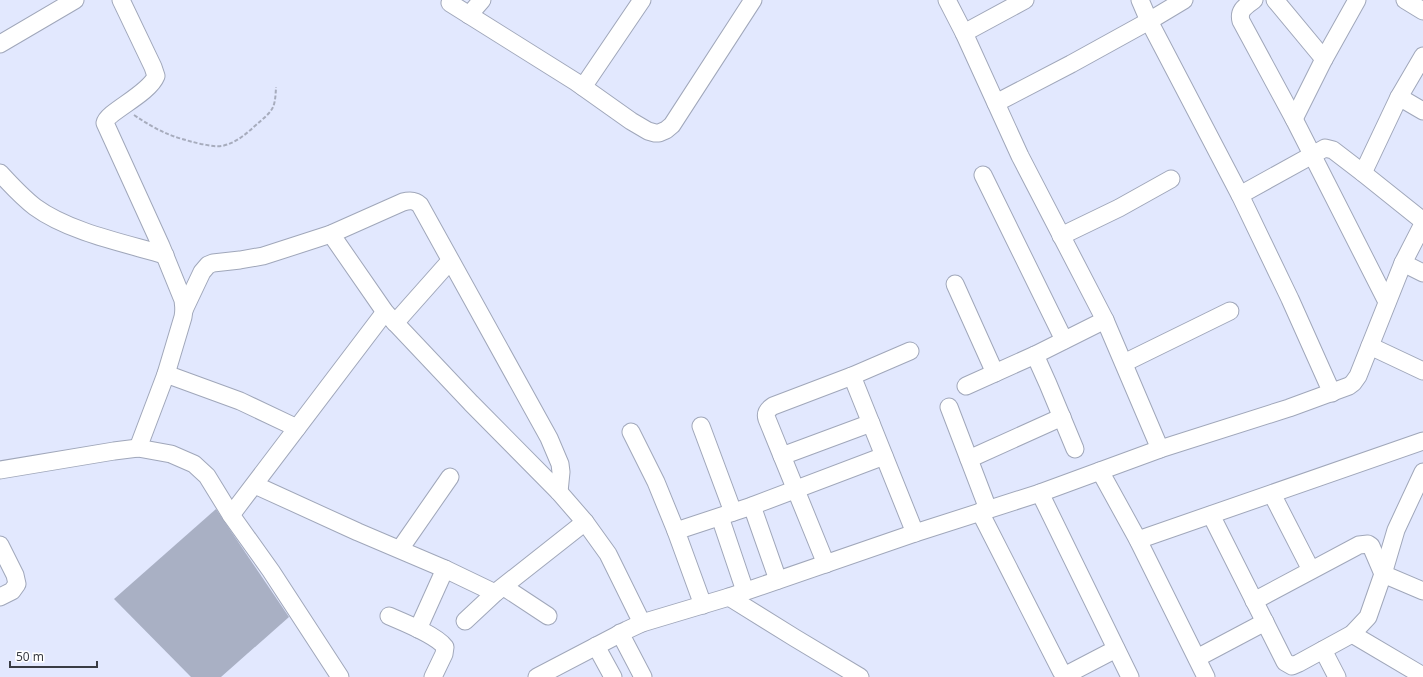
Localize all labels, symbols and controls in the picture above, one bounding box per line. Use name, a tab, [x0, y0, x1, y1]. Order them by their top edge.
scale bar	[10, 643, 97, 669]
text: 50 m	[16, 648, 44, 665]

